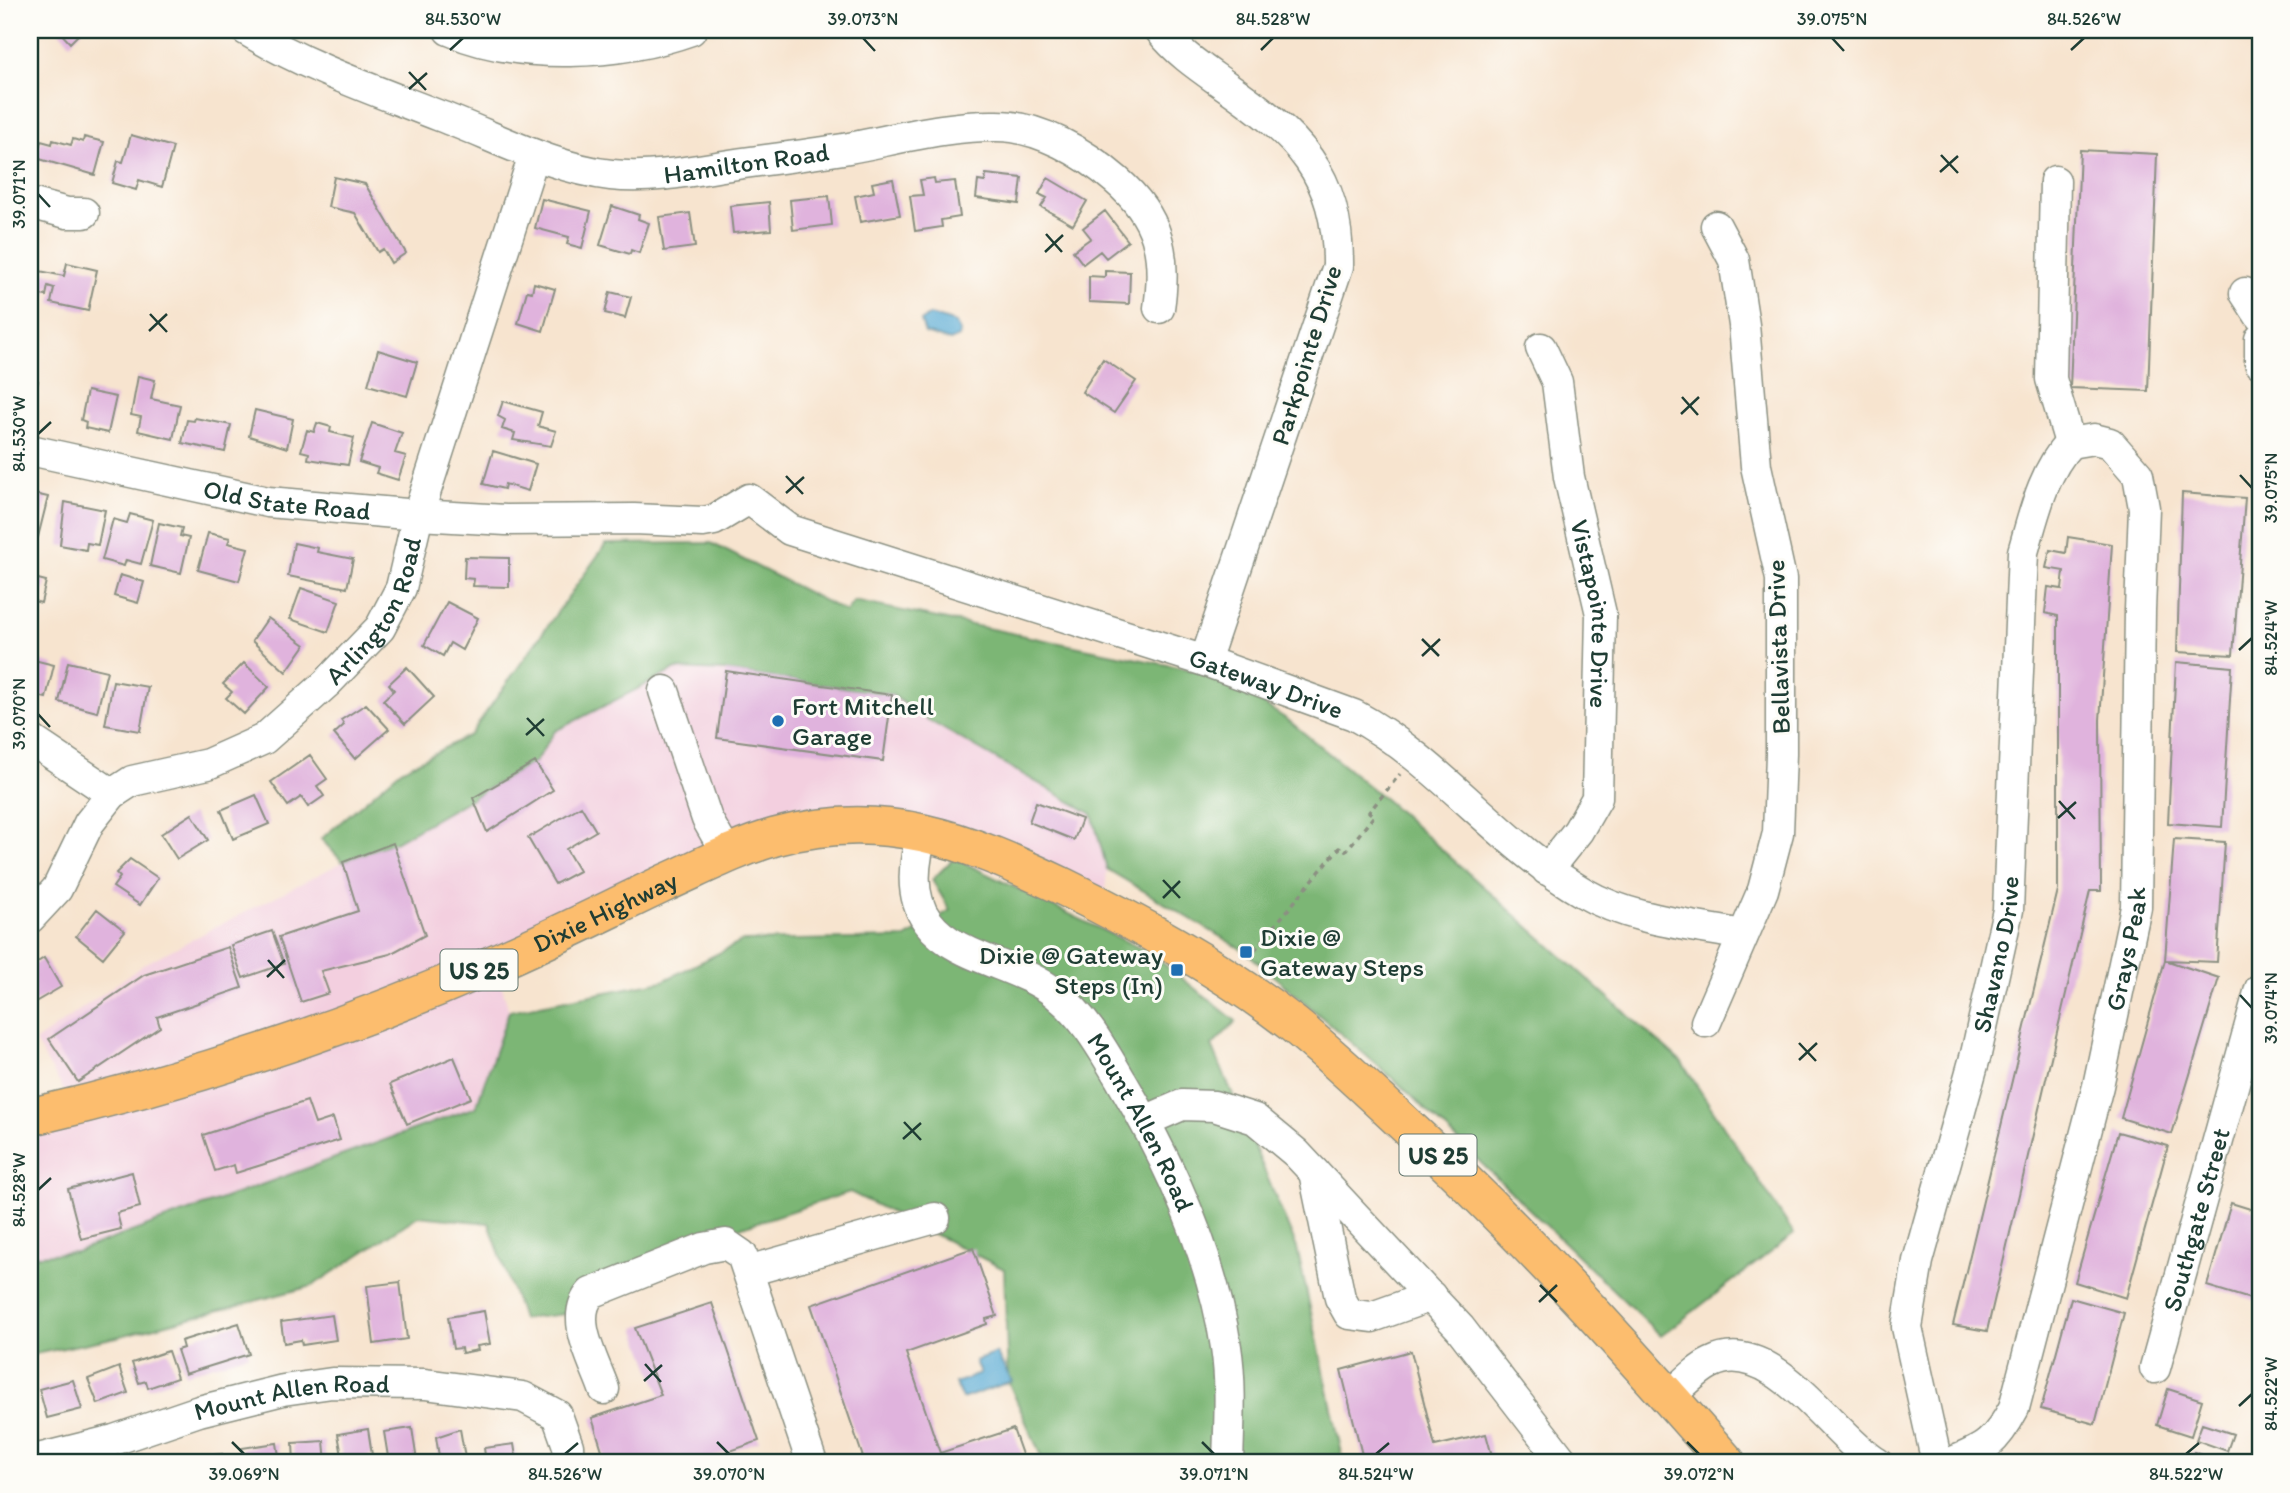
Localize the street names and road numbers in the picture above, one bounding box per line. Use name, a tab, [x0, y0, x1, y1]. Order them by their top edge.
street label: Hamilton Road	[662, 135, 831, 191]
street label: Parkpointe Drive	[1263, 261, 1349, 449]
street label: Old State Road	[200, 472, 372, 527]
street label: Vistapointe Drive	[1563, 516, 1617, 709]
street label: Arlington Road	[318, 533, 428, 691]
street label: Bellavista Drive	[1759, 559, 1797, 735]
street label: Gateway Drive	[1185, 641, 1348, 726]
street label: Dixie Highway	[528, 864, 682, 960]
street label: Shavano Drive	[1965, 875, 2025, 1036]
street label: Grays Peak	[2098, 886, 2153, 1014]
road number: US 25	[440, 950, 518, 990]
street label: Mount Allen Road	[1080, 1027, 1202, 1216]
street label: Southgate Street	[2155, 1124, 2237, 1315]
road number: US 25	[1400, 1134, 1476, 1176]
street label: Mount Allen Road	[191, 1367, 390, 1428]

